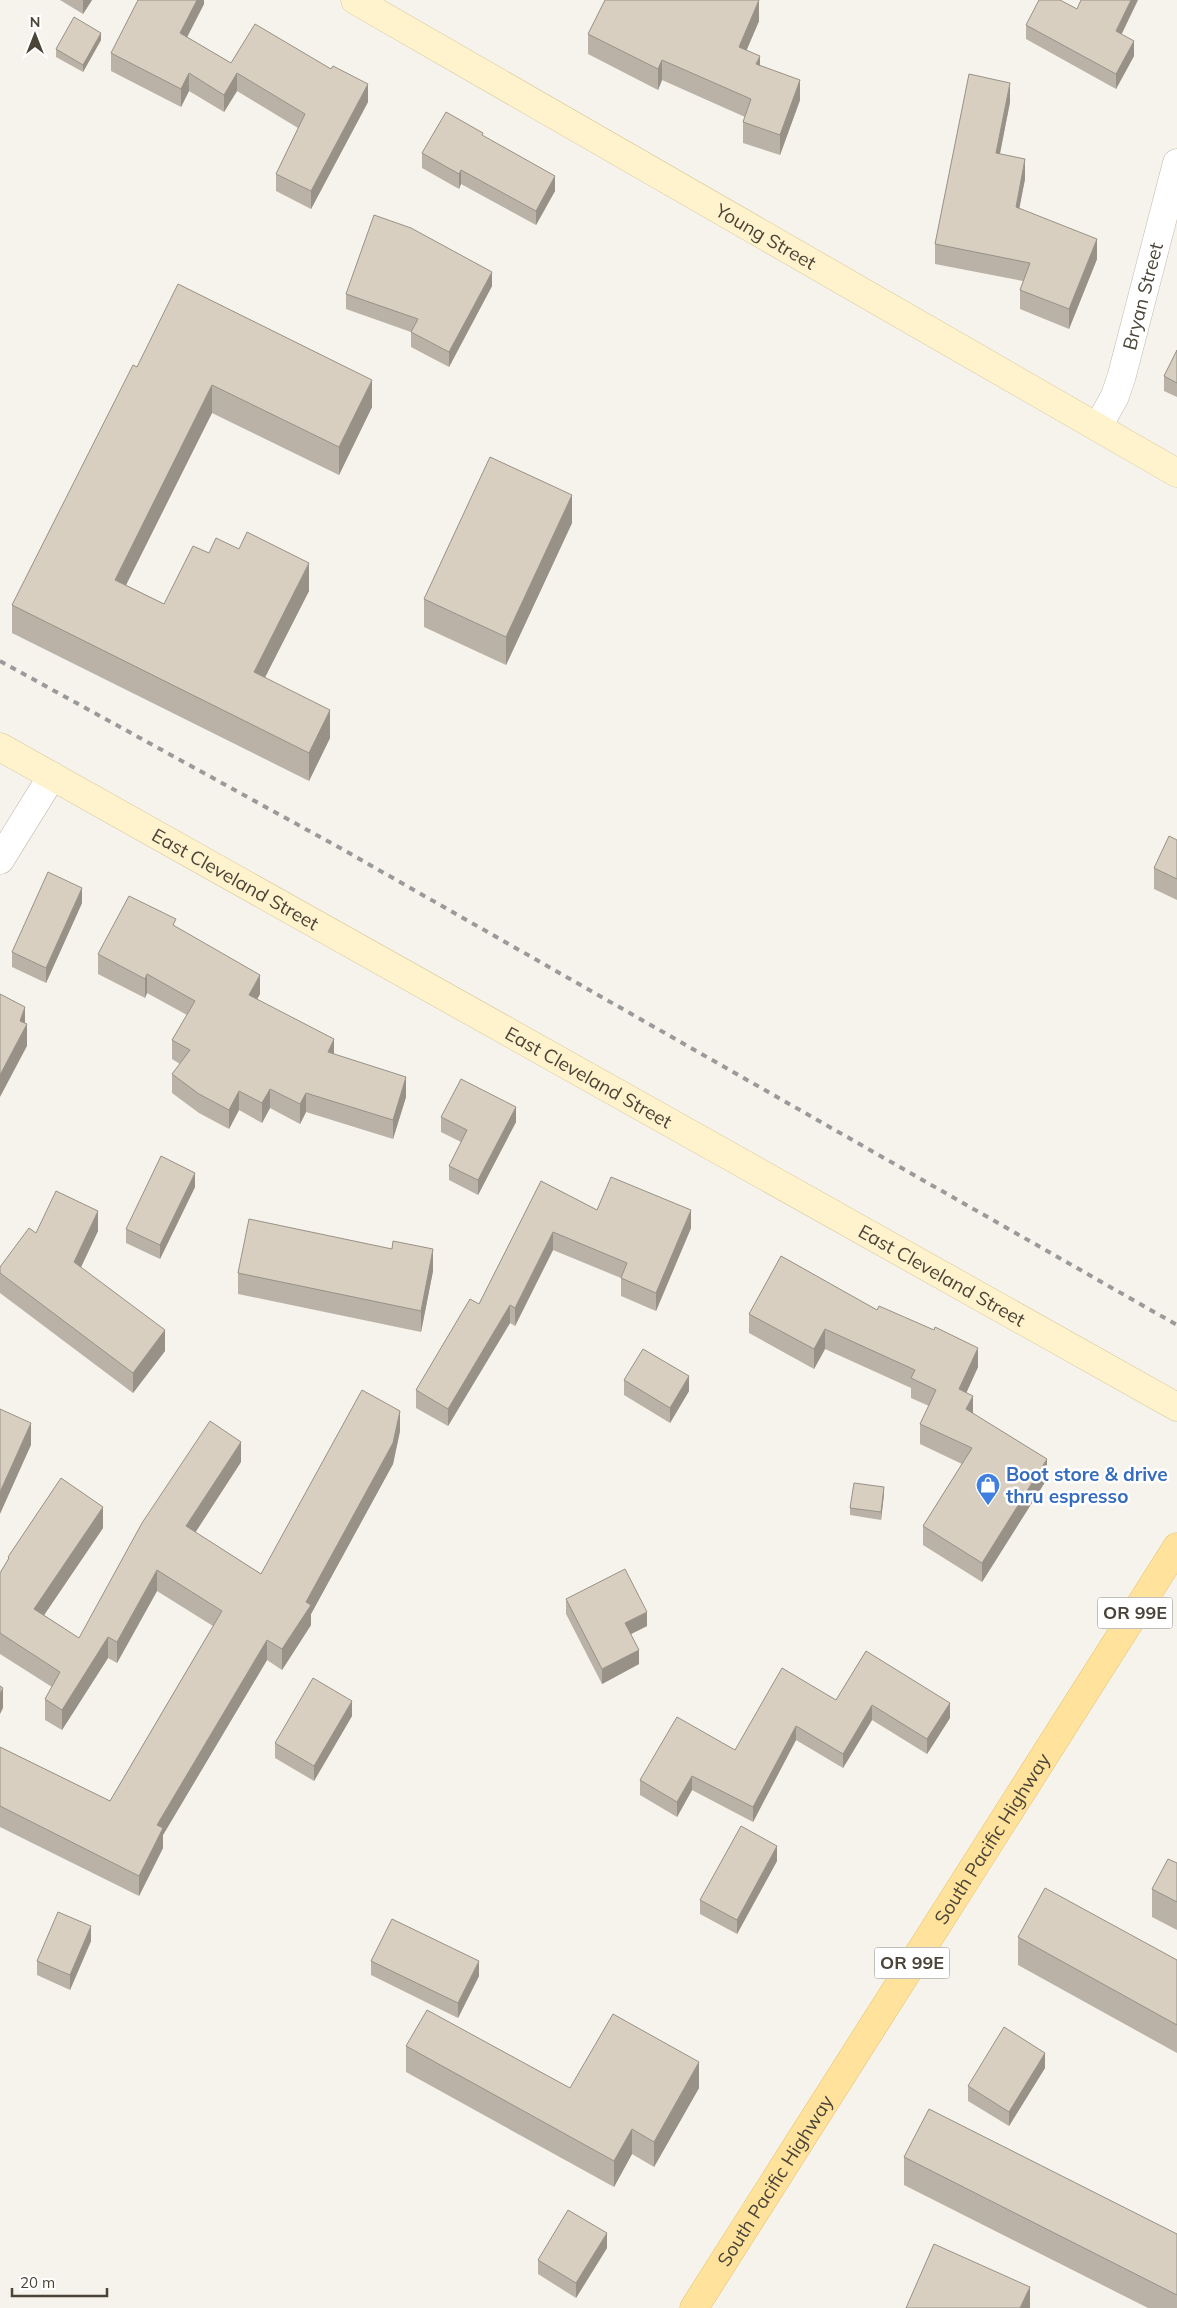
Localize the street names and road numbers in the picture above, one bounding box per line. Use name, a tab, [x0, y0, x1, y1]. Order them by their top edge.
street label: Young Street	[710, 198, 821, 275]
street label: Bryan Street	[1117, 239, 1168, 353]
street label: East Cleveland Street	[148, 823, 323, 936]
street label: East Cleveland Street	[501, 1021, 677, 1134]
street label: East Cleveland Street	[854, 1219, 1030, 1332]
road number: OR 99E	[1098, 1598, 1172, 1629]
street label: South Pacific Highway	[929, 1748, 1055, 1929]
road number: OR 99E	[874, 1948, 950, 1979]
street label: South Pacific Highway	[712, 2090, 838, 2271]

